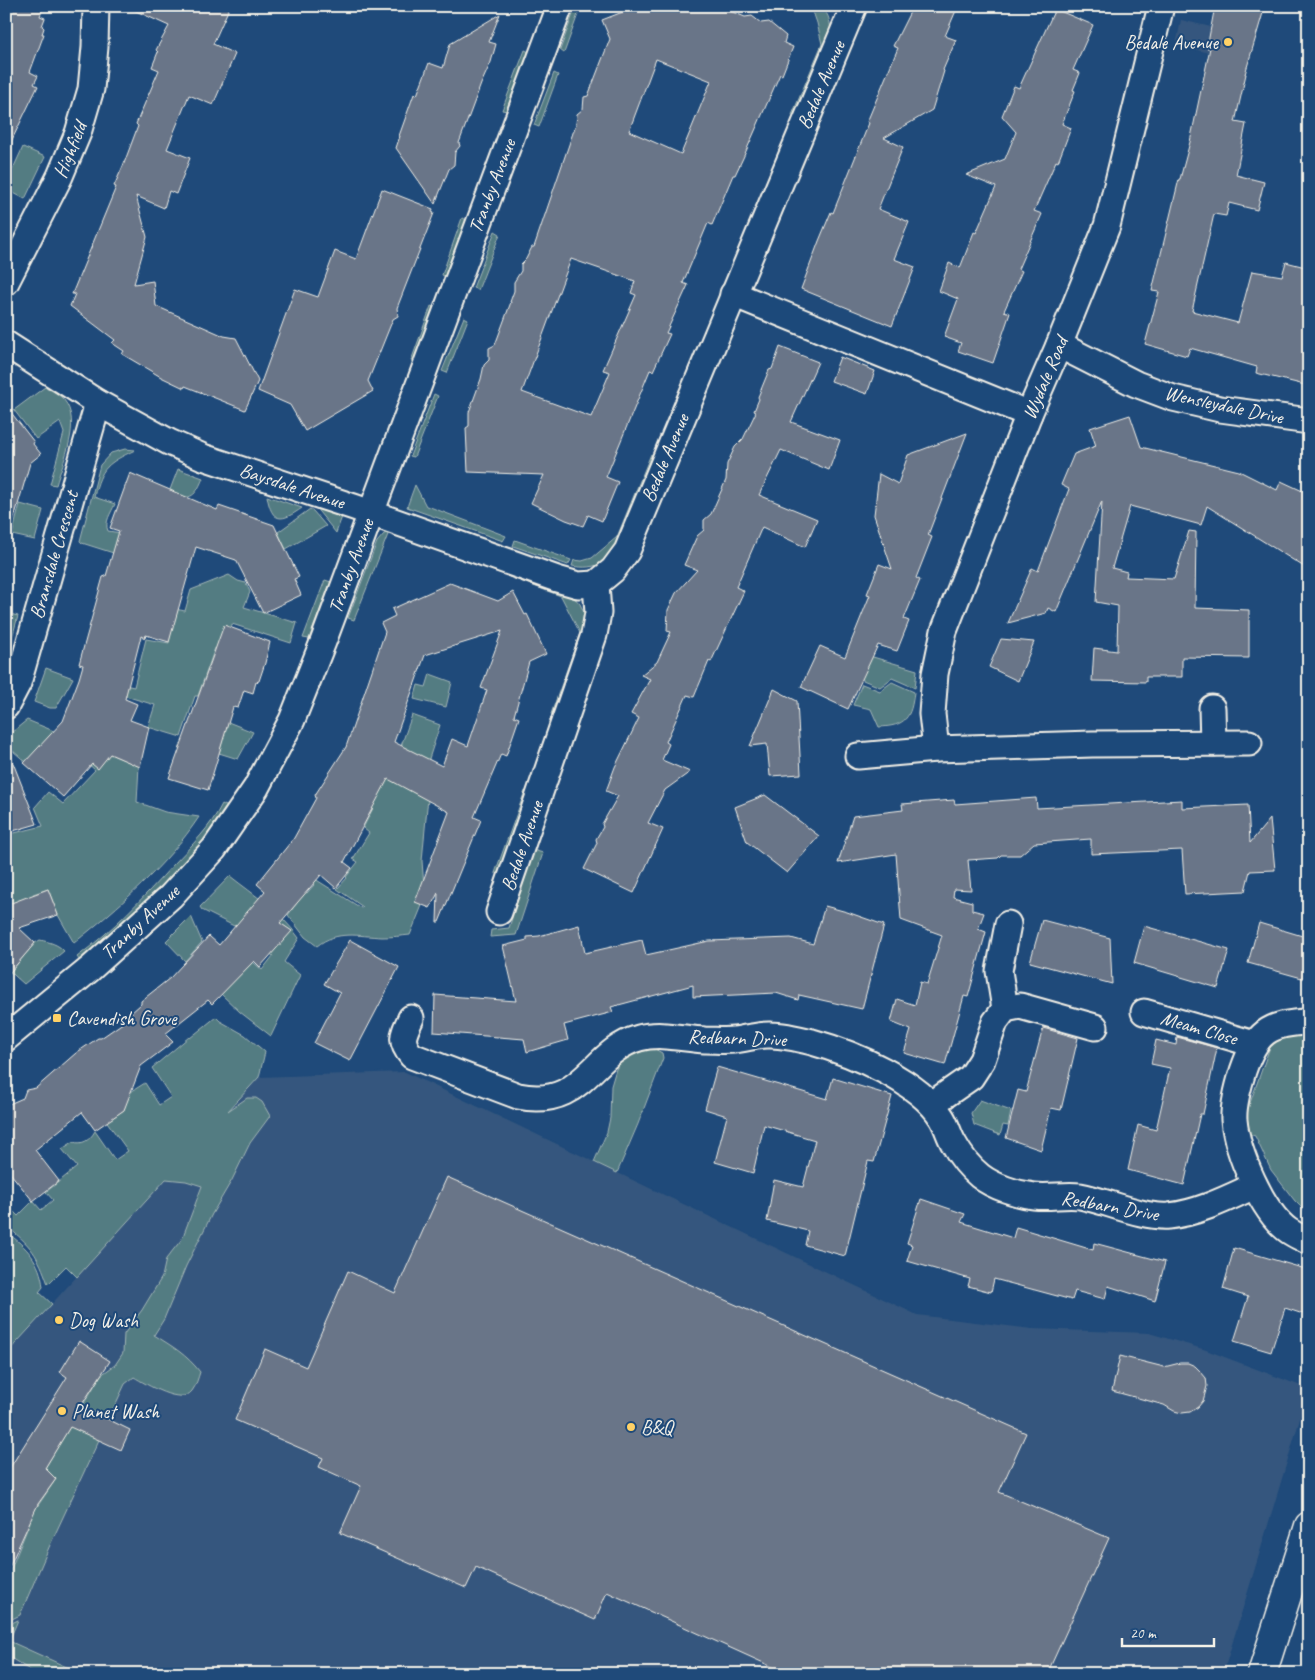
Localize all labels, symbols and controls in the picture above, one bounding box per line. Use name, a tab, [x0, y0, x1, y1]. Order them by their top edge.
place label: Bedale Avenue	[1124, 30, 1219, 55]
street label: Bedale Avenue	[791, 36, 851, 133]
marker: Bedale Avenue	[1222, 36, 1234, 48]
street label: Highfield	[47, 115, 94, 182]
street label: Tranby Avenue	[463, 134, 522, 237]
street label: Wydale Road	[1016, 330, 1075, 423]
street label: Wensleydale Drive	[1163, 380, 1287, 430]
street label: Bedale Avenue	[635, 409, 695, 506]
street label: Baysdale Avenue	[236, 457, 349, 515]
street label: Bransdale Crescent	[24, 486, 85, 622]
street label: Tranby Avenue	[322, 514, 380, 617]
street label: Bedale Avenue	[495, 796, 550, 894]
street label: Tranby Avenue	[95, 878, 186, 965]
street label: Meam Close	[1158, 1005, 1242, 1051]
place label: Cavendish Grove	[67, 1006, 178, 1031]
marker: Cavendish Grove	[51, 1012, 63, 1024]
street label: Redbarn Drive	[687, 1024, 788, 1052]
street label: Redbarn Drive	[1059, 1185, 1162, 1227]
place label: Dog Wash	[69, 1308, 139, 1333]
marker: Dog Wash	[53, 1314, 65, 1326]
place label: Planet Wash	[72, 1399, 160, 1424]
marker: Planet Wash	[56, 1405, 68, 1417]
place label: B&Q	[641, 1415, 675, 1440]
marker: B&Q	[625, 1421, 637, 1433]
scale bar	[1122, 1615, 1215, 1647]
text: 20 m	[1130, 1624, 1157, 1643]

